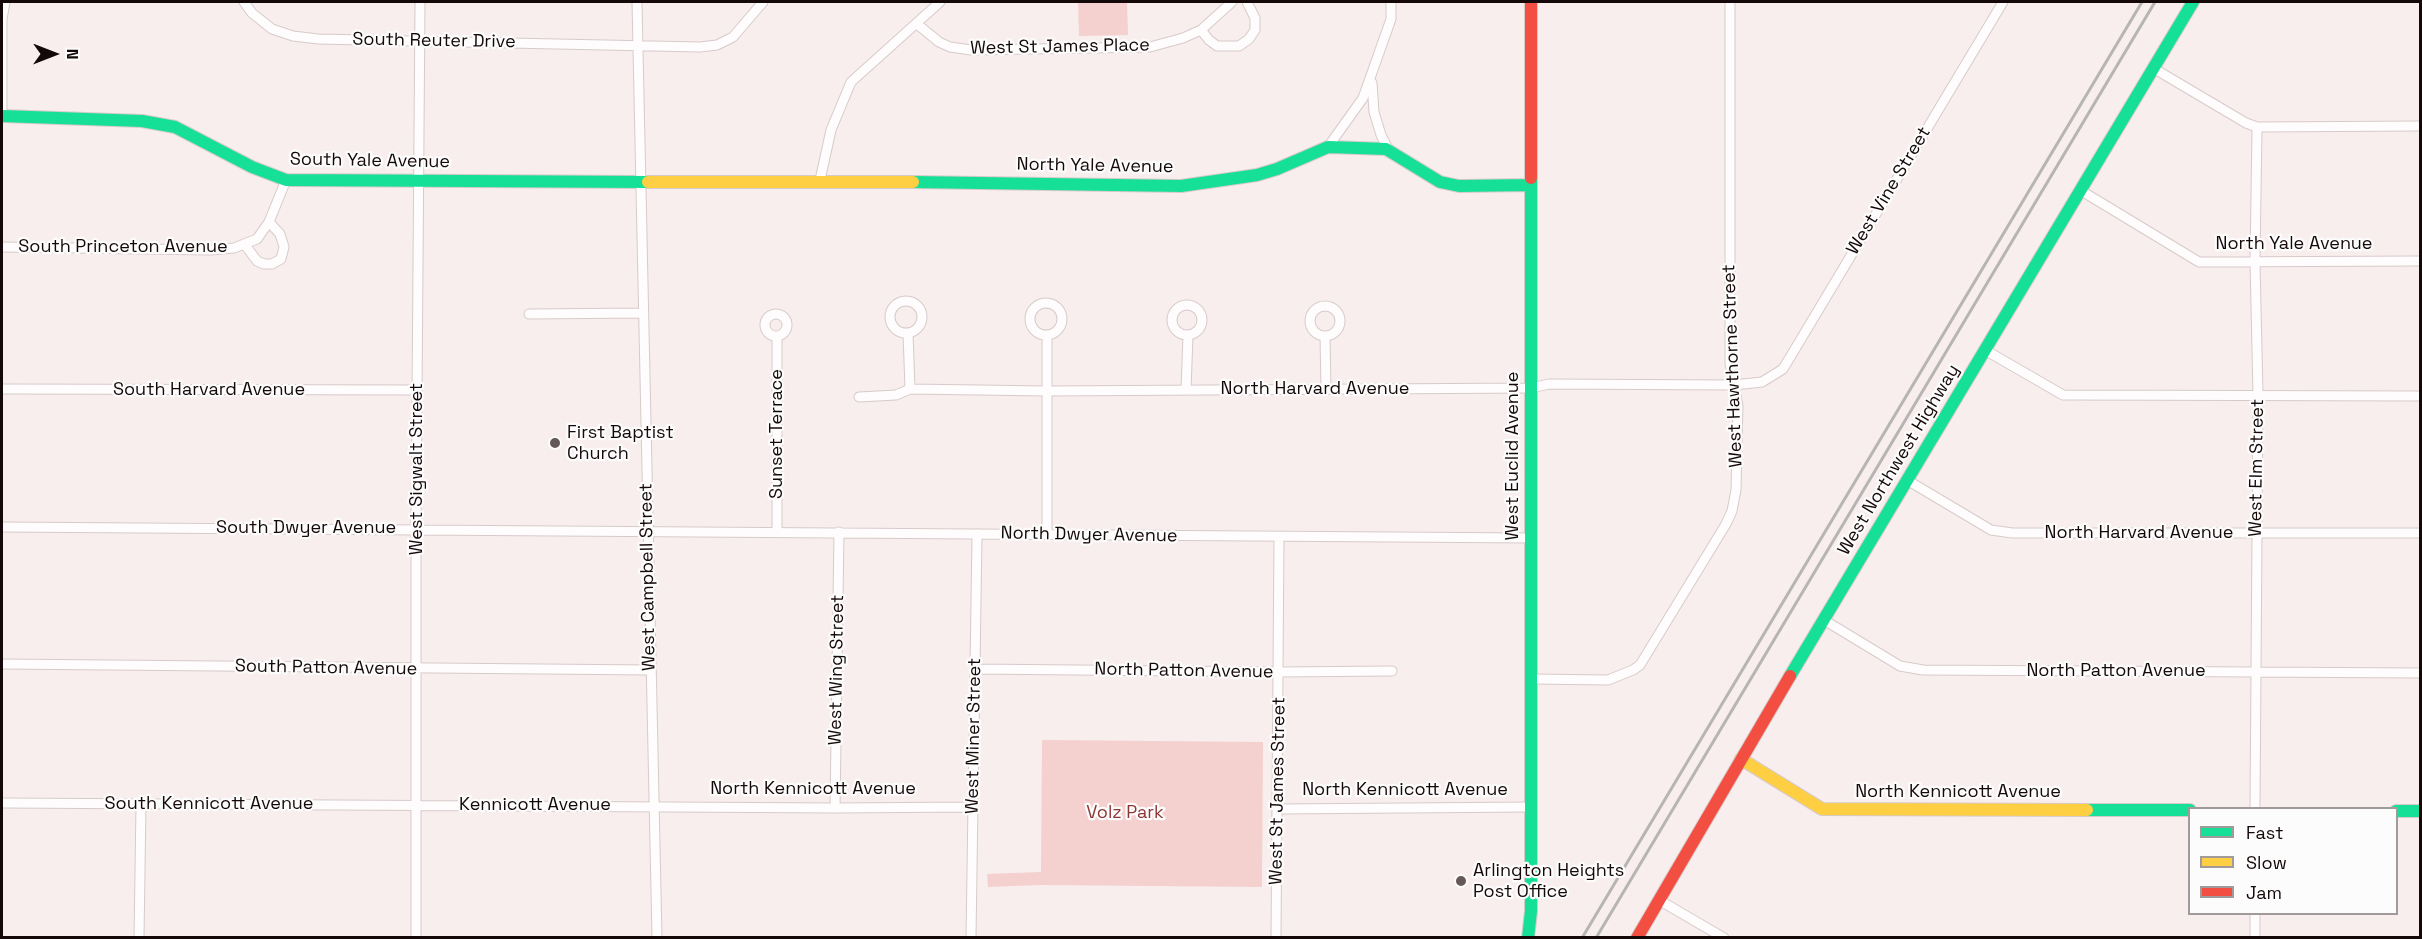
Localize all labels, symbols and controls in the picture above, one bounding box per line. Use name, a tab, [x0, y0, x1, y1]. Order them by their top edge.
north arrow	[24, 24, 84, 84]
street label: South Reuter Drive	[352, 29, 516, 53]
street label: West St James Place	[970, 35, 1150, 59]
text: N	[62, 49, 83, 59]
street label: West Vine Street	[1842, 123, 1936, 259]
street label: South Yale Avenue	[290, 149, 450, 173]
street label: North Yale Avenue	[1016, 154, 1174, 178]
street label: North Yale Avenue	[2216, 233, 2372, 255]
street label: South Princeton Avenue	[18, 236, 228, 258]
street label: West Hawthorne Street	[1719, 264, 1747, 468]
street label: West Northwest Highway	[1833, 361, 1965, 559]
street label: Sunset Terrace	[766, 369, 788, 499]
street label: West Euclid Avenue	[1502, 372, 1524, 540]
street label: North Harvard Avenue	[1221, 378, 1409, 400]
street label: South Harvard Avenue	[113, 379, 305, 401]
street label: West Sigwalt Street	[406, 383, 428, 555]
street label: West Elm Street	[2245, 399, 2269, 537]
place label: First Baptist Church	[567, 422, 674, 464]
marker: First Baptist Church	[548, 436, 562, 450]
street label: West Campbell Street	[636, 483, 660, 671]
street label: South Dwyer Avenue	[216, 517, 396, 539]
street label: North Harvard Avenue	[2045, 522, 2233, 544]
street label: North Dwyer Avenue	[1000, 523, 1178, 547]
street label: West Wing Street	[825, 594, 849, 746]
street label: South Patton Avenue	[235, 656, 417, 680]
street label: West Miner Street	[962, 658, 986, 814]
street label: North Patton Avenue	[1094, 659, 1274, 683]
street label: North Patton Avenue	[2026, 660, 2206, 682]
street label: West St James Street	[1266, 697, 1290, 885]
street label: North Kennicott Avenue	[710, 778, 916, 800]
street label: North Kennicott Avenue	[1302, 779, 1508, 801]
street label: North Kennicott Avenue	[1855, 781, 2061, 803]
street label: South Kennicott Avenue	[104, 793, 314, 815]
street label: Kennicott Avenue	[459, 794, 611, 816]
park label: Volz Park	[1086, 802, 1164, 824]
legend	[2188, 807, 2398, 915]
text: Fast	[2246, 821, 2283, 844]
text: Slow	[2246, 851, 2287, 874]
place label: Arlington Heights Post Office	[1473, 860, 1624, 902]
marker: Arlington Heights Post Office	[1454, 874, 1468, 888]
text: Jam	[2246, 881, 2282, 904]

